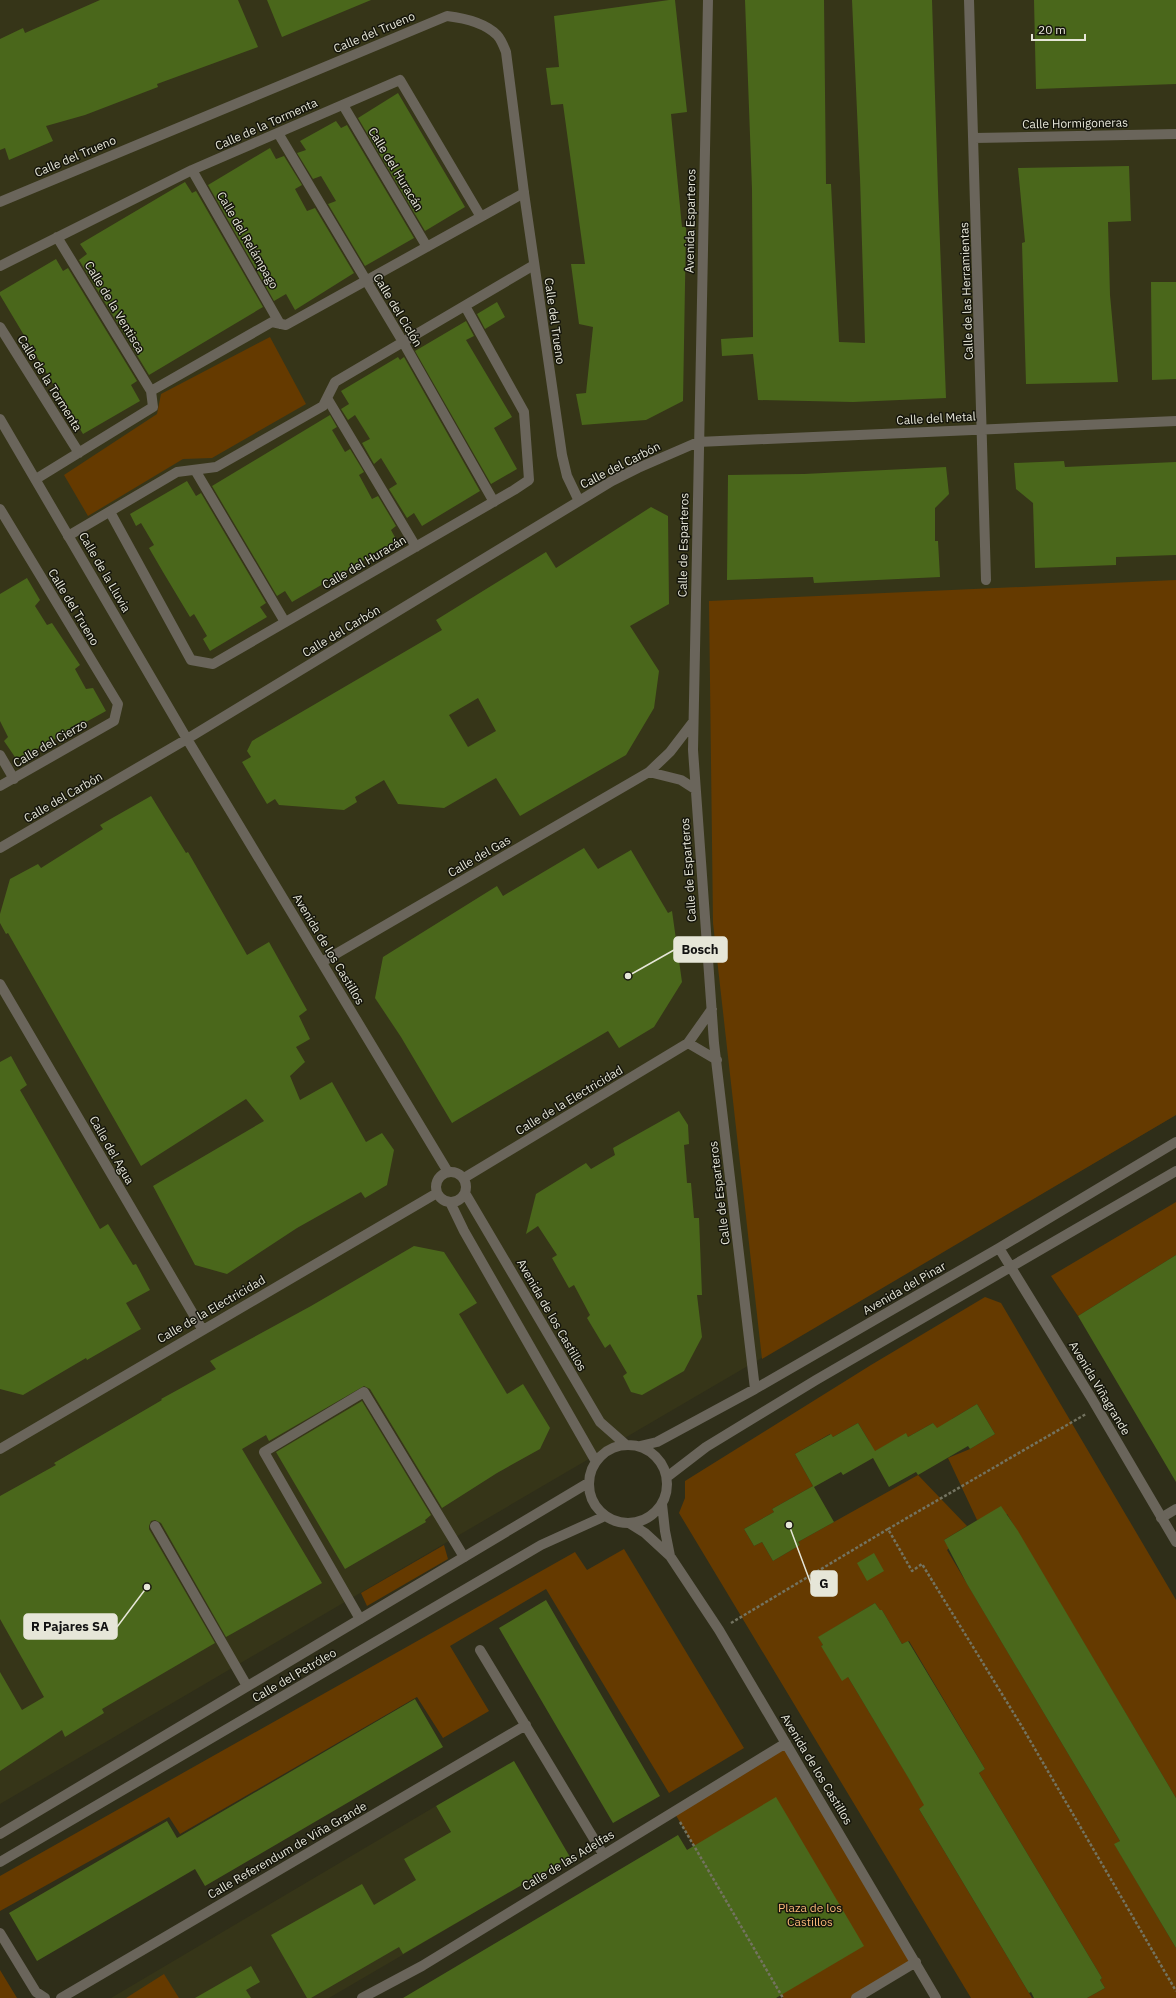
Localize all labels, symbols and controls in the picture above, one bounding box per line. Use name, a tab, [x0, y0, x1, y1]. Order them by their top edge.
street label: Calle del Trueno	[331, 8, 417, 56]
scale bar	[1032, 16, 1085, 42]
text: 20 m	[1038, 22, 1066, 37]
street label: Calle de la Tormenta	[213, 94, 320, 153]
street label: Calle Hormigoneras	[1022, 115, 1128, 131]
street label: Calle del Huracán	[365, 125, 427, 213]
street label: Calle del Trueno	[32, 132, 118, 180]
street label: Avenida Esparteros	[682, 169, 698, 273]
street label: Calle del Relámpago	[214, 189, 282, 292]
street label: Calle de las Herramientas	[956, 222, 976, 360]
street label: Calle de la Ventisca	[82, 258, 149, 356]
street label: Calle del Ciclón	[370, 271, 426, 349]
street label: Calle del Trueno	[542, 277, 569, 365]
street label: Calle de la Tormenta	[14, 332, 86, 434]
street label: Calle del Metal	[896, 408, 976, 428]
street label: Calle del Carbón	[577, 438, 663, 492]
street label: Calle de Esparteros	[675, 492, 691, 597]
street label: Calle de la Lluvia	[76, 529, 134, 615]
street label: Calle del Huracán	[319, 532, 409, 592]
street label: Calle del Trueno	[45, 566, 103, 648]
street label: Calle del Carbón	[299, 602, 383, 660]
street label: Calle del Cierzo	[10, 716, 90, 770]
street label: Calle del Carbón	[21, 768, 105, 826]
street label: Calle de Esparteros	[677, 817, 699, 923]
street label: Calle del Gas	[445, 832, 513, 880]
street label: Avenida de los Castillos	[290, 891, 368, 1007]
callout: Bosch	[674, 937, 727, 962]
text: Bosch	[681, 941, 719, 958]
street label: Calle de la Electricidad	[513, 1062, 625, 1138]
street label: Calle del Agua	[86, 1113, 138, 1187]
street label: Calle de Esparteros	[705, 1140, 733, 1246]
street label: Avenida de los Castillos	[514, 1256, 590, 1374]
street label: Avenida del Pinar	[860, 1258, 949, 1318]
street label: Calle de la Electricidad	[154, 1272, 268, 1346]
street label: Avenida Viñagrande	[1066, 1338, 1134, 1438]
callout: G	[811, 1571, 837, 1596]
text: G	[819, 1575, 829, 1592]
callout: R Pajares SA	[24, 1614, 117, 1639]
text: R Pajares SA	[31, 1618, 109, 1635]
street label: Calle del Petróleo	[249, 1645, 339, 1705]
street label: Avenida de los Castillos	[778, 1711, 856, 1827]
street label: Calle Referendum de Viña Grande	[205, 1798, 370, 1902]
street label: Calle de las Adelfas	[519, 1826, 617, 1894]
park label: Plaza de los Castillos	[778, 1900, 842, 1929]

